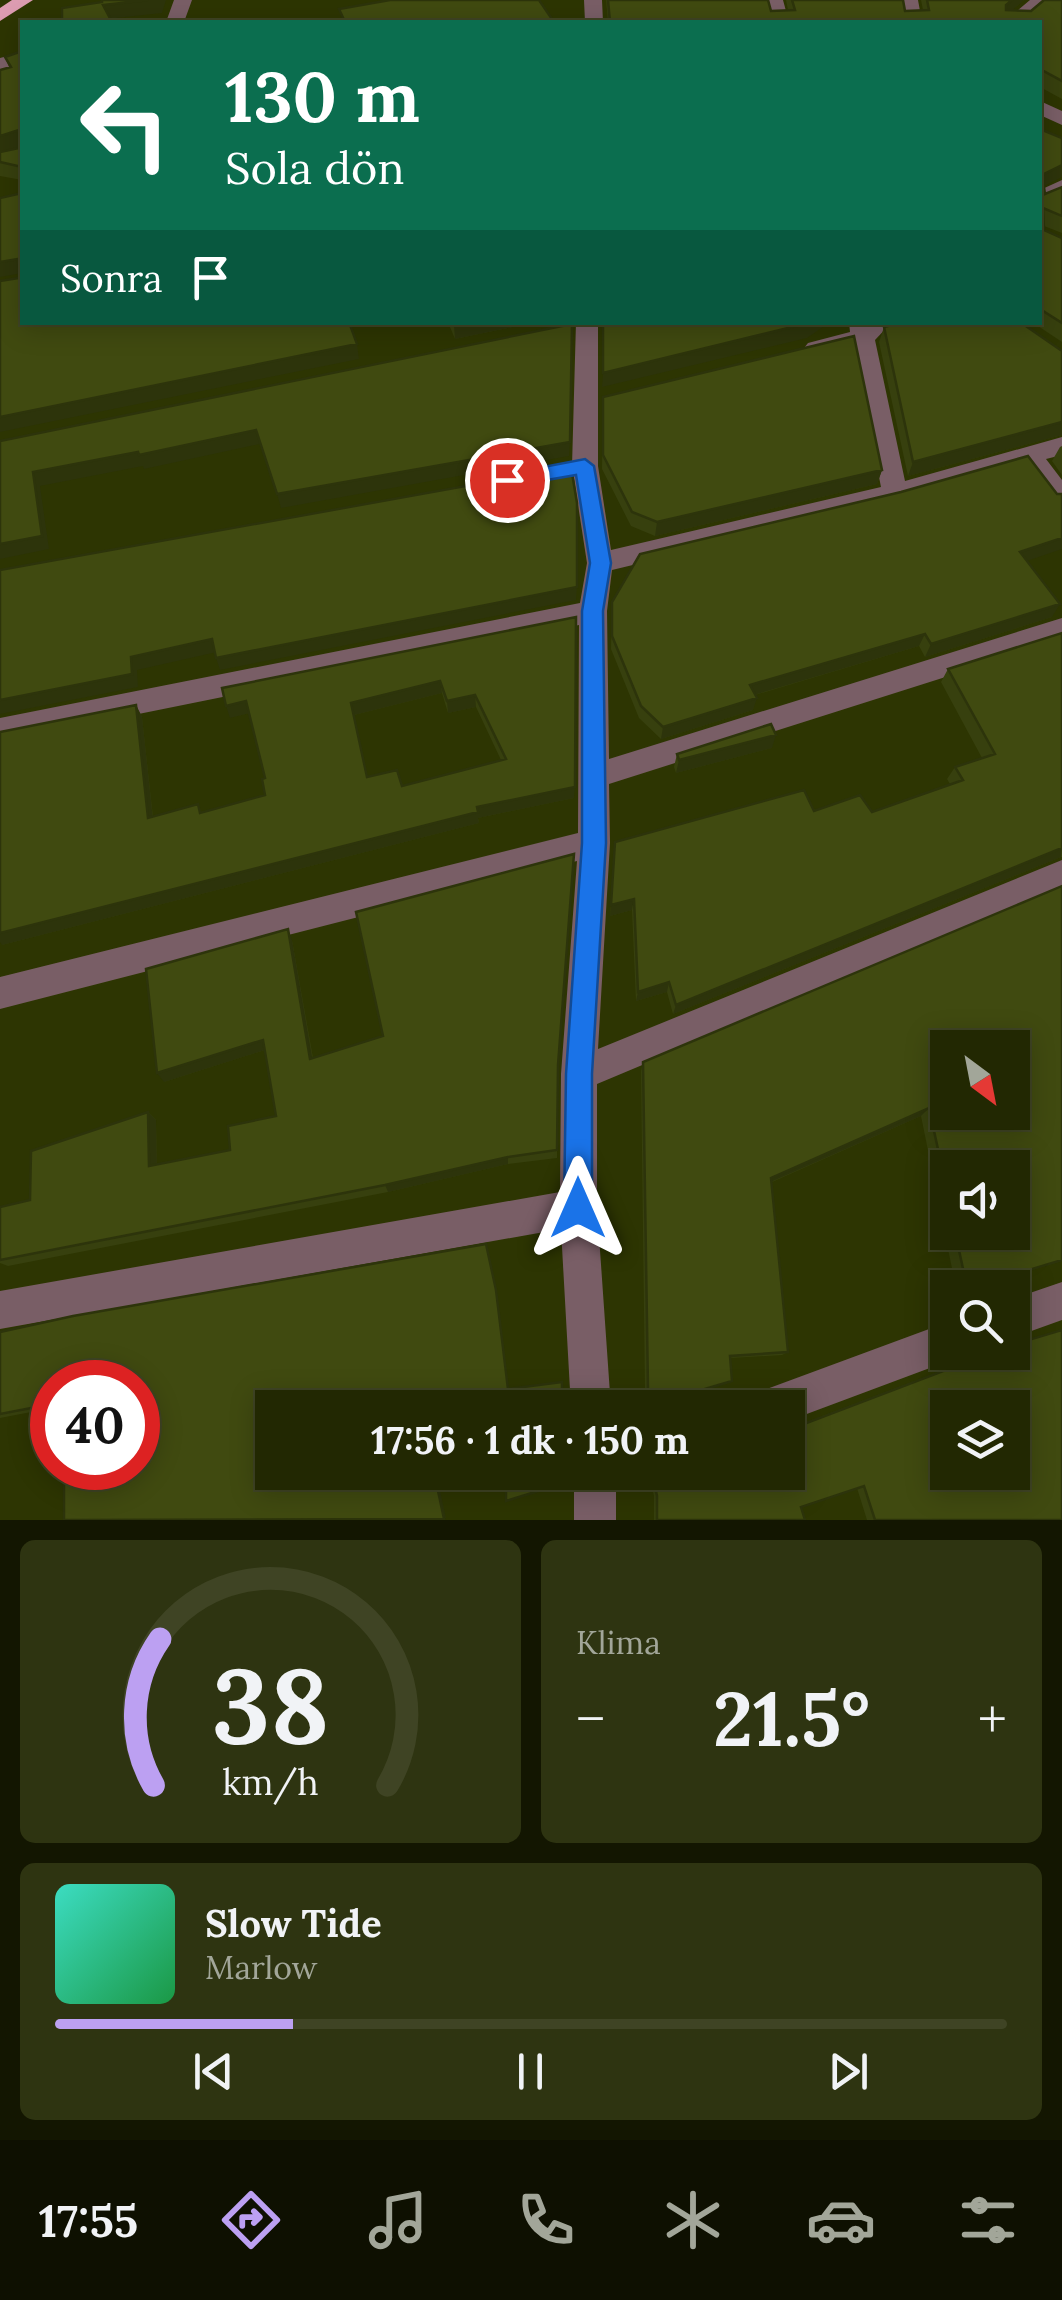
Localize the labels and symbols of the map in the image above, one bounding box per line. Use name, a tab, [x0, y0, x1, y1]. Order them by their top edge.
pin	[465, 438, 550, 523]
north arrow	[930, 1030, 1030, 1130]
position arrow	[526, 1156, 630, 1260]
speed limit sign: 40	[30, 1360, 160, 1490]

